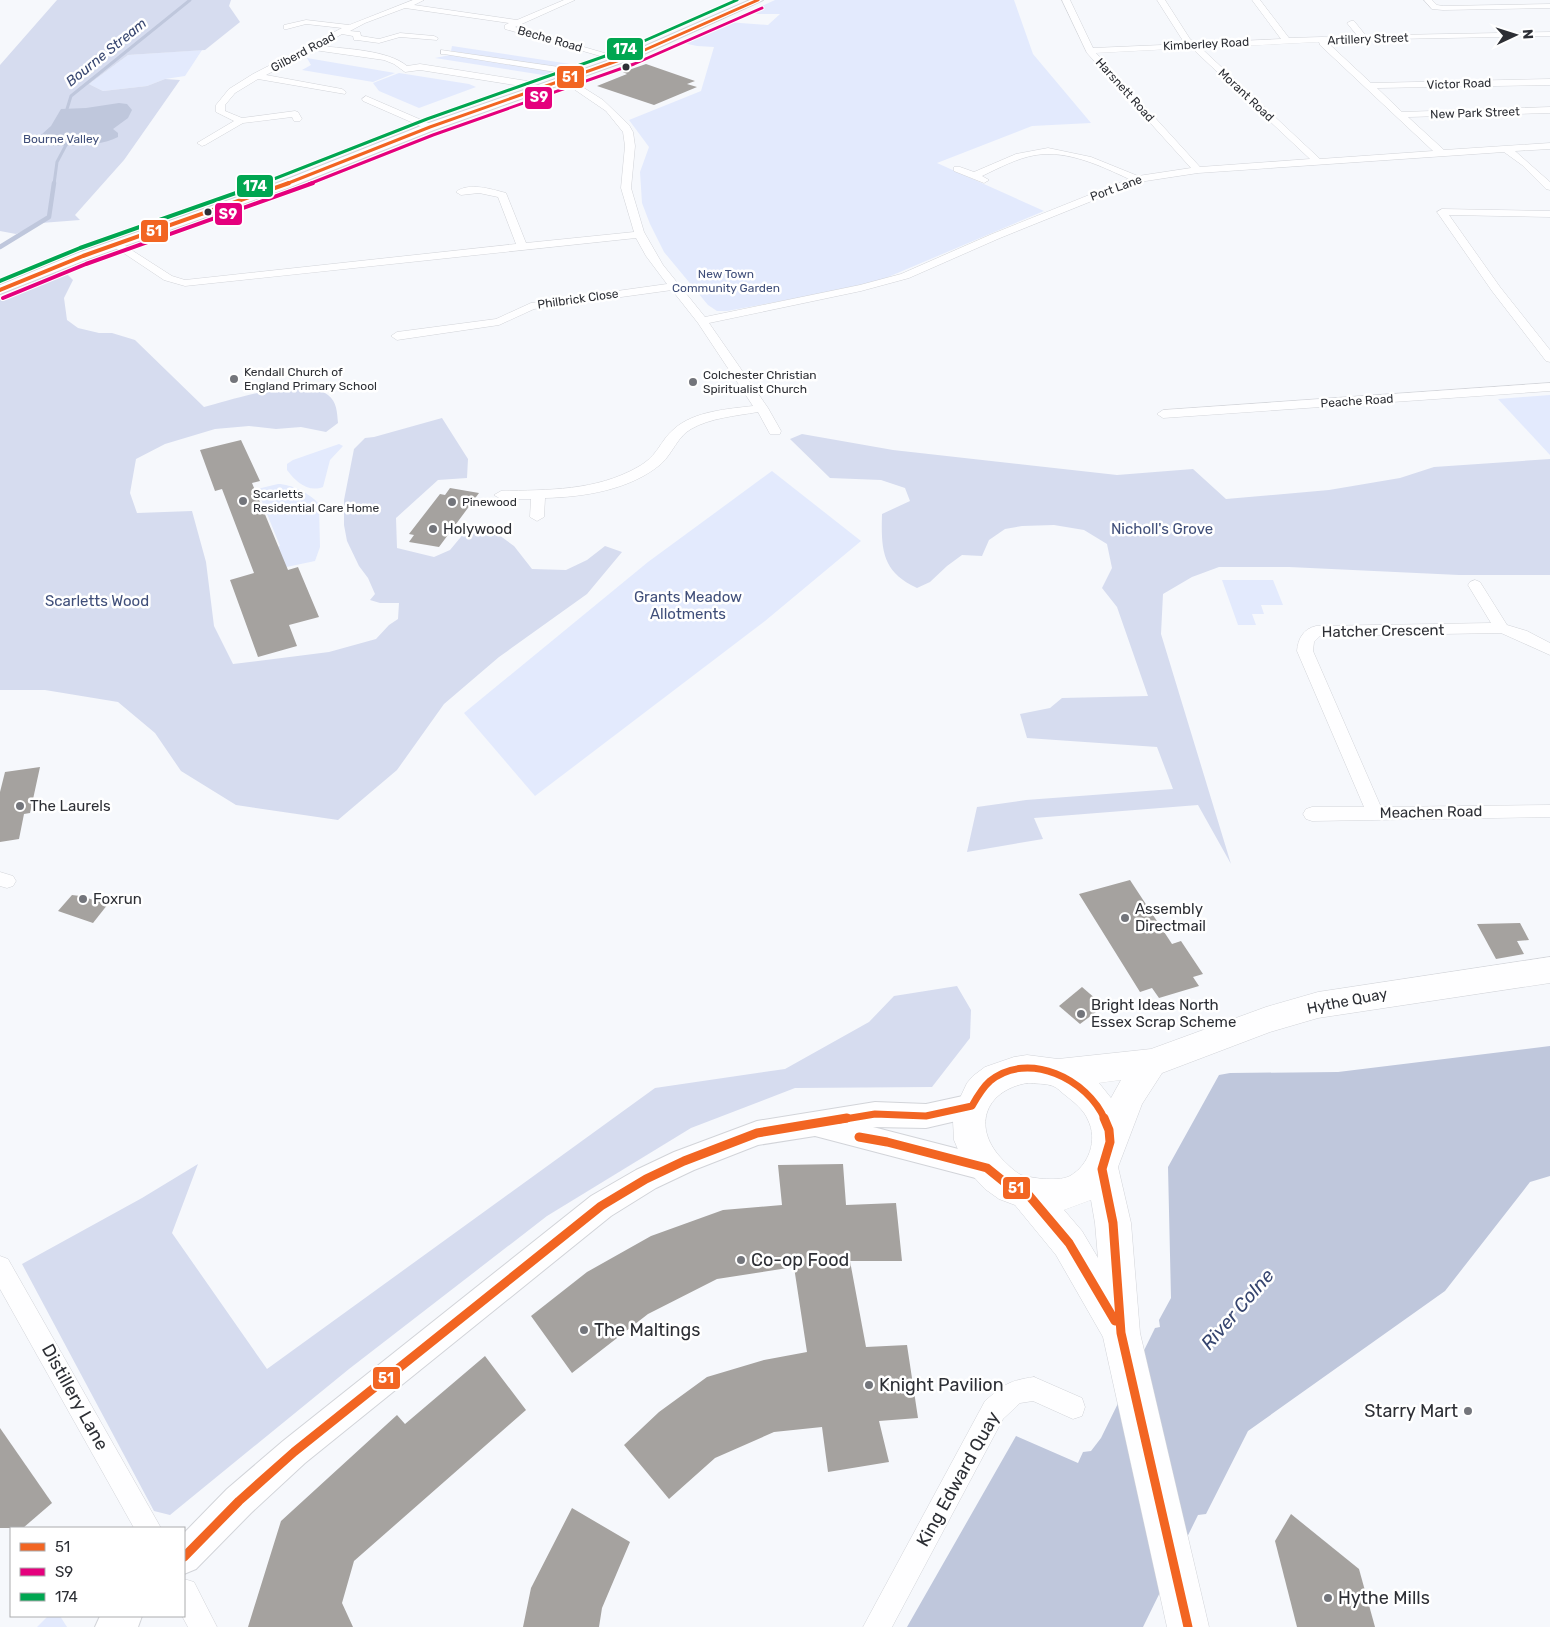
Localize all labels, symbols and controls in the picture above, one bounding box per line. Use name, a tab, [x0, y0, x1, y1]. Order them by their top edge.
north arrow	[1490, 10, 1540, 60]
water label: Bourne Stream	[63, 15, 150, 90]
street label: Beche Road	[516, 23, 584, 55]
street label: Gilberd Road	[268, 29, 338, 75]
text: N	[1519, 29, 1536, 40]
street label: Artillery Street	[1327, 31, 1409, 47]
street label: Kimberley Road	[1163, 35, 1249, 53]
line badge: 174	[606, 37, 644, 61]
text: 174	[613, 41, 637, 58]
street label: Harsnett Road	[1093, 55, 1157, 125]
unlabelled marker	[621, 62, 631, 72]
line badge: 51	[556, 65, 585, 89]
street label: Morant Road	[1215, 66, 1277, 124]
text: 51	[562, 69, 578, 86]
street label: Victor Road	[1426, 76, 1492, 92]
line badge: S9	[524, 86, 553, 110]
text: S9	[530, 89, 548, 106]
street label: New Park Street	[1430, 104, 1520, 122]
park label: Bourne Valley	[23, 132, 99, 146]
street label: Port Lane	[1088, 172, 1144, 204]
line badge: 174	[236, 174, 274, 198]
text: 174	[243, 178, 267, 195]
line badge: S9	[214, 202, 243, 226]
text: S9	[219, 206, 237, 223]
unlabelled marker	[203, 207, 213, 217]
line badge: 51	[140, 219, 169, 243]
text: 51	[146, 223, 162, 240]
park label: New Town Community Garden	[672, 267, 780, 295]
street label: Philbrick Close	[537, 286, 620, 312]
place label: Kendall Church of England Primary School	[244, 365, 377, 393]
place label: Colchester Christian Spiritualist Church	[703, 368, 817, 396]
marker: Kendall Church of England Primary School	[228, 373, 240, 385]
marker: Colchester Christian Spiritualist Church	[687, 376, 699, 388]
street label: Peache Road	[1320, 391, 1394, 411]
place label: Scarletts Residential Care Home	[253, 487, 379, 515]
marker: Scarletts Residential Care Home	[237, 495, 249, 507]
place label: Pinewood	[462, 495, 517, 509]
marker: Pinewood	[446, 496, 458, 508]
place label: Holywood	[443, 520, 512, 538]
park label: Nicholl's Grove	[1111, 520, 1213, 538]
marker: Holywood	[427, 523, 439, 535]
park label: Grants Meadow Allotments	[634, 588, 742, 623]
park label: Scarletts Wood	[45, 592, 149, 610]
street label: Hatcher Crescent	[1321, 621, 1445, 641]
place label: The Laurels	[30, 797, 111, 815]
marker: The Laurels	[14, 800, 26, 812]
street label: Meachen Road	[1379, 802, 1483, 822]
place label: Foxrun	[93, 890, 142, 908]
marker: Foxrun	[77, 893, 89, 905]
place label: Assembly Directmail	[1135, 900, 1206, 935]
marker: Assembly Directmail	[1119, 912, 1131, 924]
street label: Hythe Quay	[1305, 984, 1389, 1018]
place label: Bright Ideas North Essex Scrap Scheme	[1091, 996, 1236, 1031]
marker: Bright Ideas North Essex Scrap Scheme	[1075, 1008, 1087, 1020]
line badge: 51	[1002, 1176, 1031, 1200]
text: 51	[1008, 1180, 1024, 1197]
place label: Co-op Food	[751, 1249, 849, 1271]
marker: Co-op Food	[735, 1254, 747, 1266]
water label: River Colne	[1196, 1264, 1279, 1354]
place label: The Maltings	[594, 1319, 700, 1341]
marker: The Maltings	[578, 1324, 590, 1336]
street label: Distillery Lane	[37, 1340, 113, 1454]
line badge: 51	[372, 1366, 401, 1390]
text: 51	[378, 1370, 394, 1387]
place label: Knight Pavilion	[879, 1374, 1004, 1396]
marker: Knight Pavilion	[863, 1379, 875, 1391]
place label: Starry Mart	[1364, 1400, 1458, 1422]
marker: Starry Mart	[1462, 1405, 1474, 1417]
street label: King Edward Quay	[912, 1407, 1004, 1551]
legend	[10, 1527, 185, 1617]
text: 51	[55, 1538, 70, 1556]
text: S9	[55, 1563, 73, 1581]
place label: Hythe Mills	[1338, 1587, 1430, 1609]
text: 174	[55, 1588, 78, 1606]
marker: Hythe Mills	[1322, 1592, 1334, 1604]

